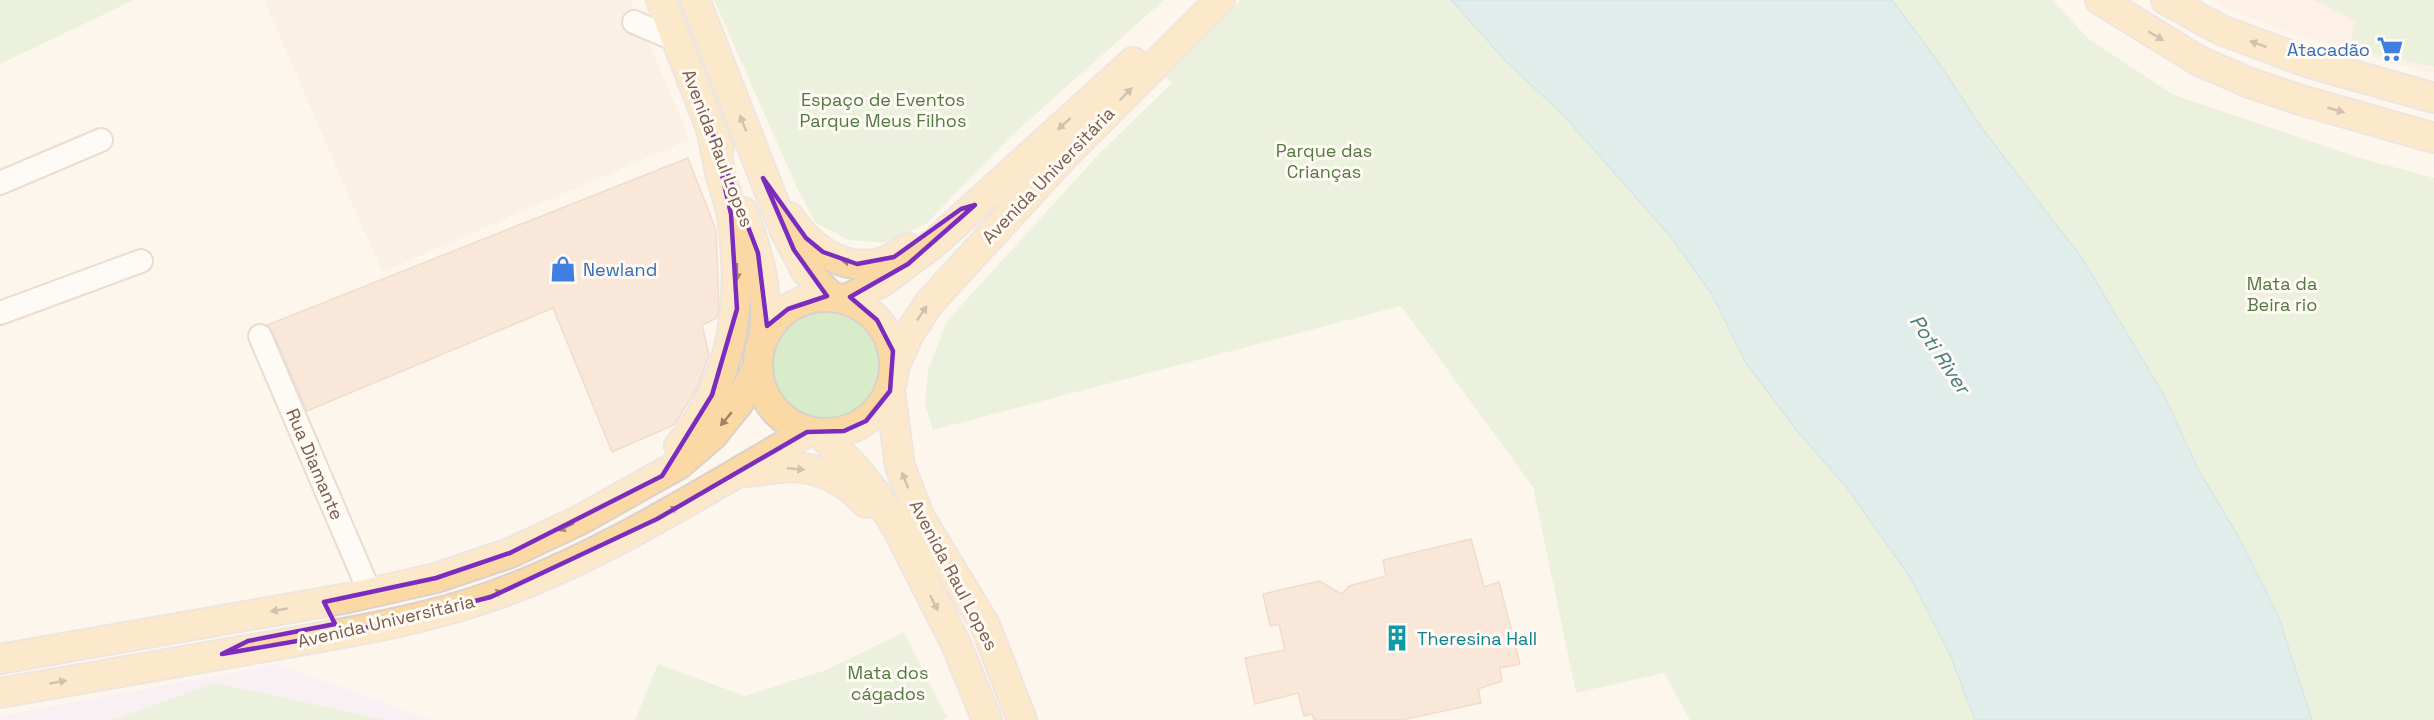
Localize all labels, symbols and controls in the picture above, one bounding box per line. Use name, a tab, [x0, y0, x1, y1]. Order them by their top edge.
one-way arrow	[2148, 30, 2164, 41]
supermarket icon: Atacadão	[2375, 34, 2405, 64]
one-way arrow	[2249, 38, 2267, 48]
place label: Atacadão	[2287, 38, 2370, 61]
street label: Avenida Raul Lopes	[677, 66, 759, 230]
one-way arrow	[1119, 87, 1133, 101]
park label: Espaço de Eventos Parque Meus Filhos	[800, 88, 966, 132]
street label: Avenida Universitária	[977, 102, 1119, 248]
one-way arrow	[2327, 106, 2345, 116]
one-way arrow	[738, 114, 747, 132]
one-way arrow	[1057, 117, 1072, 131]
park label: Parque das Crianças	[1276, 139, 1372, 183]
shop icon: Newland	[548, 254, 578, 284]
one-way arrow	[840, 257, 859, 266]
place label: Newland	[583, 258, 657, 281]
one-way arrow	[732, 262, 742, 281]
park label: Mata da Beira rio	[2247, 272, 2317, 316]
one-way arrow	[917, 305, 928, 322]
water label: Poti River	[1904, 309, 1977, 401]
street label: Rua Diamante	[281, 405, 349, 523]
one-way arrow	[720, 411, 733, 427]
one-way arrow	[787, 464, 806, 473]
one-way arrow	[900, 470, 910, 488]
street label: Avenida Raul Lopes	[905, 496, 1003, 654]
one-way arrow	[663, 506, 680, 516]
one-way arrow	[557, 522, 574, 531]
street label: Avenida Universitária	[295, 589, 477, 653]
one-way arrow	[486, 589, 504, 599]
one-way arrow	[929, 594, 939, 612]
one-way arrow	[270, 606, 289, 615]
building icon: Theresina Hall	[1382, 623, 1412, 653]
place label: Theresina Hall	[1417, 627, 1537, 650]
park label: Mata dos cágados	[848, 661, 928, 705]
one-way arrow	[48, 677, 67, 686]

